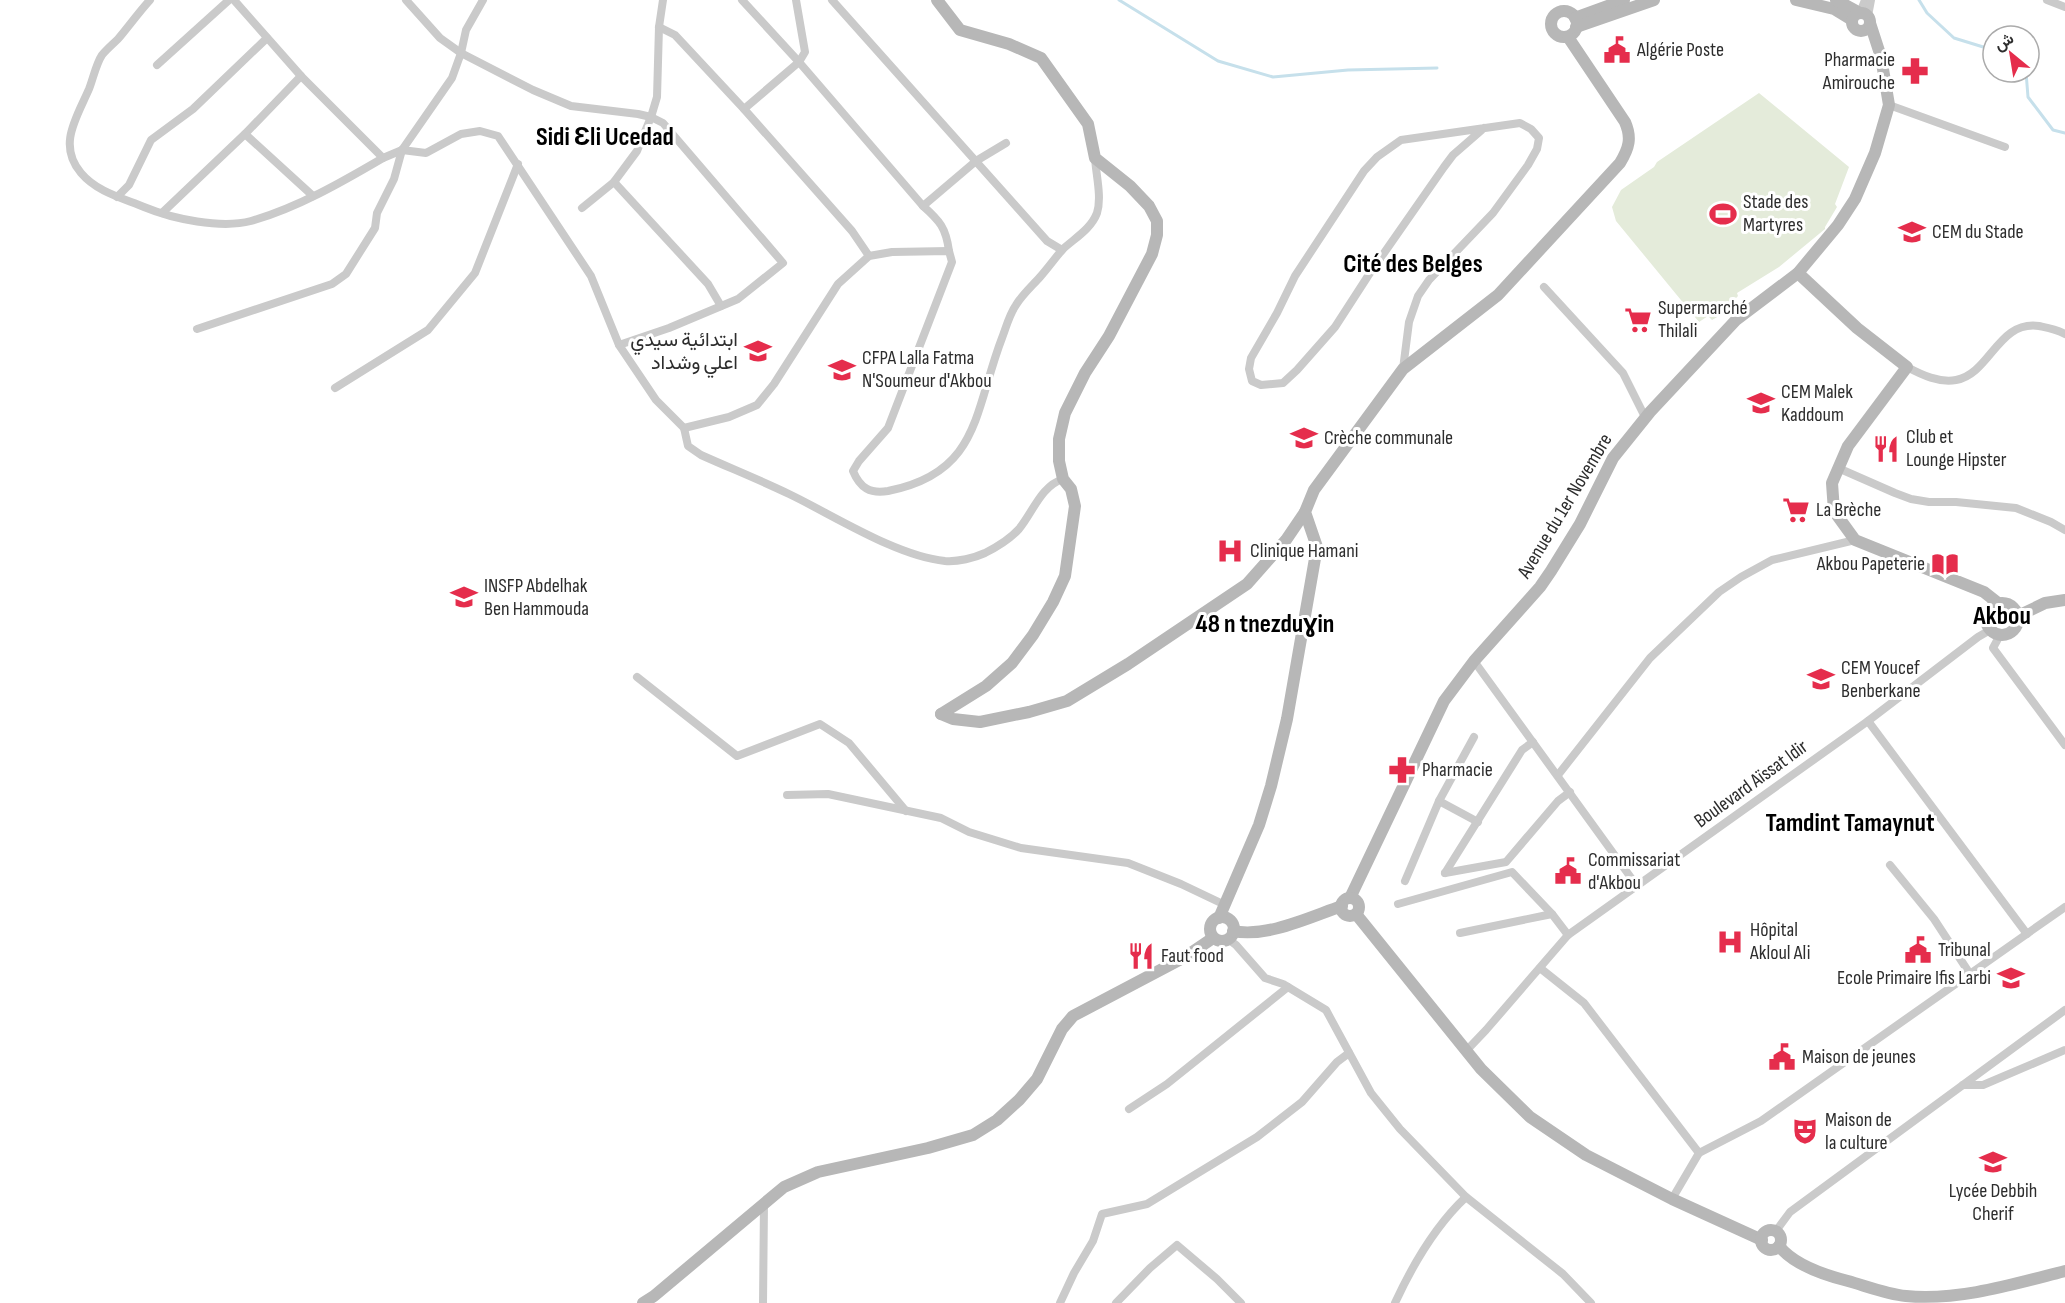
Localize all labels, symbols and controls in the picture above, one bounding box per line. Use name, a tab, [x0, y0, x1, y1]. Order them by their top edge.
north arrow	[1981, 24, 2041, 84]
text: ش	[1991, 29, 2017, 55]
public building icon: Algérie Poste	[1602, 35, 1632, 65]
place label: Algérie Poste	[1636, 38, 1724, 62]
place label: Pharmacie Amirouche	[1822, 48, 1895, 95]
pharmacy icon: Pharmacie Amirouche	[1900, 56, 1930, 86]
district label: Sidi Ɛli Ucedad	[536, 122, 674, 153]
place label: Stade des Martyres	[1743, 190, 1808, 237]
sports icon: Stade des Martyres	[1708, 199, 1738, 229]
school or university icon: CEM du Stade	[1897, 217, 1927, 247]
place label: CEM du Stade	[1932, 220, 2024, 244]
district label: Cité des Belges	[1343, 249, 1483, 280]
place label: Supermarché Thilali	[1658, 296, 1748, 343]
supermarket icon: Supermarché Thilali	[1623, 305, 1653, 335]
place label: ابتدائية سيدي اعلي وشداد	[630, 328, 738, 379]
school or university icon: ابتدائية سيدي اعلي وشداد	[743, 336, 773, 366]
place label: CFPA Lalla Fatma N'Soumeur d'Akbou	[862, 346, 992, 393]
school or university icon: CFPA Lalla Fatma N'Soumeur d'Akbou	[827, 355, 857, 385]
place label: CEM Malek Kaddoum	[1781, 380, 1853, 427]
school or university icon: CEM Malek Kaddoum	[1746, 388, 1776, 418]
school or university icon: Crèche communale	[1289, 423, 1319, 453]
place label: Club et Lounge Hipster	[1906, 425, 2007, 472]
place label: Crèche communale	[1324, 426, 1453, 450]
street label: Avenue du 1er Novembre	[1512, 429, 1618, 584]
restaurant icon: Club et Lounge Hipster	[1871, 434, 1901, 464]
supermarket icon: La Brèche	[1781, 495, 1811, 525]
place label: La Brèche	[1816, 498, 1881, 522]
hospital icon: Clinique Hamani	[1215, 536, 1245, 566]
place label: Clinique Hamani	[1250, 539, 1358, 563]
library icon: Akbou Papeterie	[1930, 549, 1960, 579]
place label: Akbou Papeterie	[1816, 552, 1925, 576]
place label: INSFP Abdelhak Ben Hammouda	[484, 574, 589, 621]
school or university icon: INSFP Abdelhak Ben Hammouda	[449, 582, 479, 612]
district label: Akbou	[1972, 601, 2031, 632]
district label: 48 n tnezduɣin	[1196, 609, 1334, 640]
place label: CEM Youcef Benberkane	[1841, 656, 1921, 703]
school or university icon: CEM Youcef Benberkane	[1806, 664, 1836, 694]
street label: Boulevard Aïssat Idir	[1690, 735, 1813, 833]
pharmacy icon: Pharmacie	[1387, 755, 1417, 785]
place label: Pharmacie	[1422, 758, 1493, 782]
district label: Tamdint Tamaynut	[1766, 808, 1935, 839]
place label: Commissariat d'Akbou	[1588, 848, 1680, 895]
public building icon: Commissariat d'Akbou	[1553, 856, 1583, 886]
place label: Hôpital Akloul Ali	[1749, 918, 1810, 965]
hospital icon: Hôpital Akloul Ali	[1715, 927, 1745, 957]
public building icon: Tribunal	[1903, 935, 1933, 965]
place label: Tribunal	[1938, 938, 1991, 962]
restaurant icon: Faut food	[1126, 941, 1156, 971]
place label: Faut food	[1161, 944, 1224, 968]
school or university icon: Ecole Primaire Ifis Larbi	[1996, 963, 2026, 993]
place label: Ecole Primaire Ifis Larbi	[1837, 966, 1991, 990]
public building icon: Maison de jeunes	[1767, 1042, 1797, 1072]
place label: Maison de jeunes	[1802, 1045, 1916, 1069]
place label: Maison de la culture	[1825, 1108, 1892, 1155]
theatre icon: Maison de la culture	[1790, 1116, 1820, 1146]
school or university icon: Lycée Debbih Cherif	[1978, 1147, 2008, 1177]
place label: Lycée Debbih Cherif	[1949, 1179, 2037, 1226]

